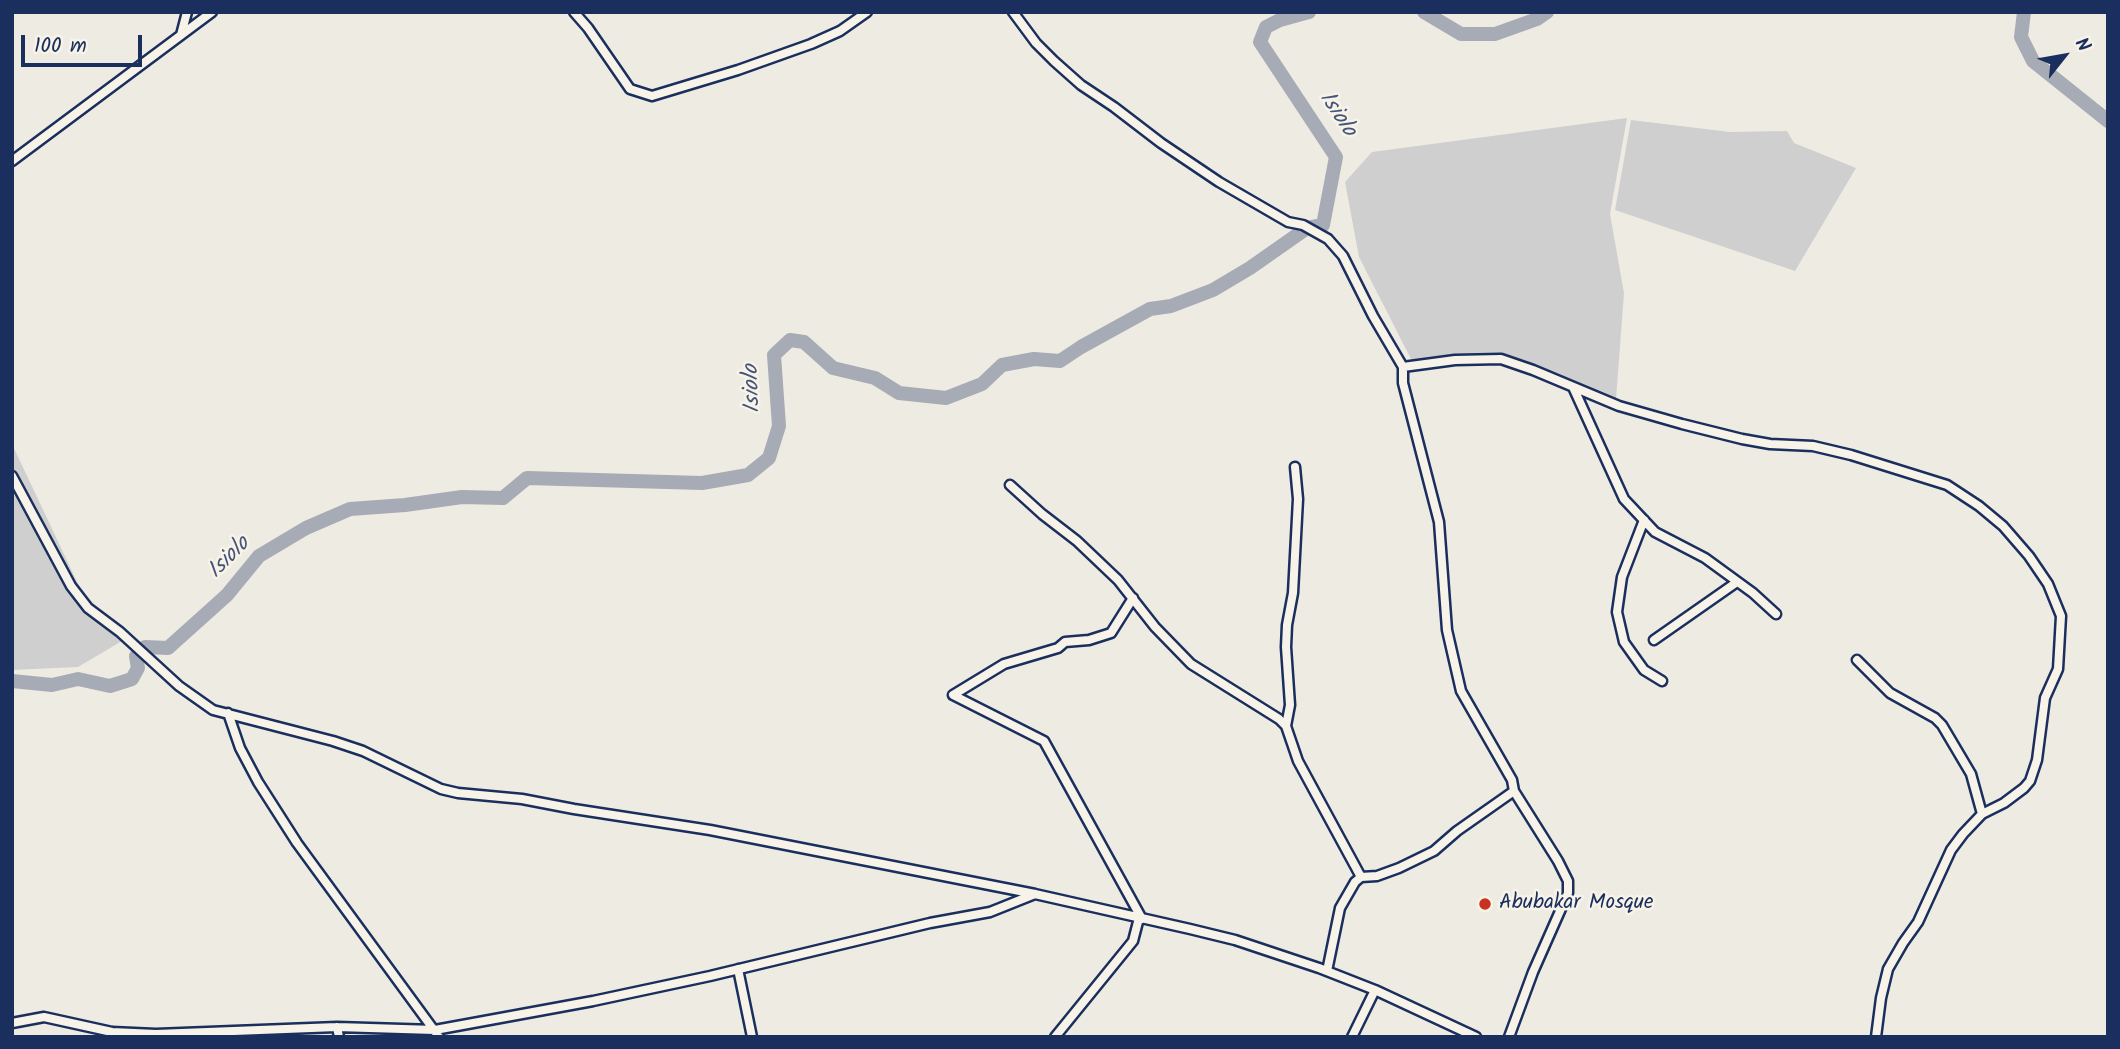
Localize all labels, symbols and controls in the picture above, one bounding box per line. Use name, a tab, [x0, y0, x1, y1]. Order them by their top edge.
scale bar	[24, 21, 145, 65]
north arrow	[2029, 21, 2099, 91]
text: 100 m	[34, 30, 87, 63]
text: N	[2066, 32, 2098, 58]
water label: Isiolo	[1311, 87, 1361, 143]
water label: Isiolo	[739, 364, 769, 414]
water label: Isiolo	[203, 532, 257, 586]
place label: Abubakar Mosque	[1499, 891, 1653, 917]
marker: Abubakar Mosque	[1477, 896, 1493, 912]

